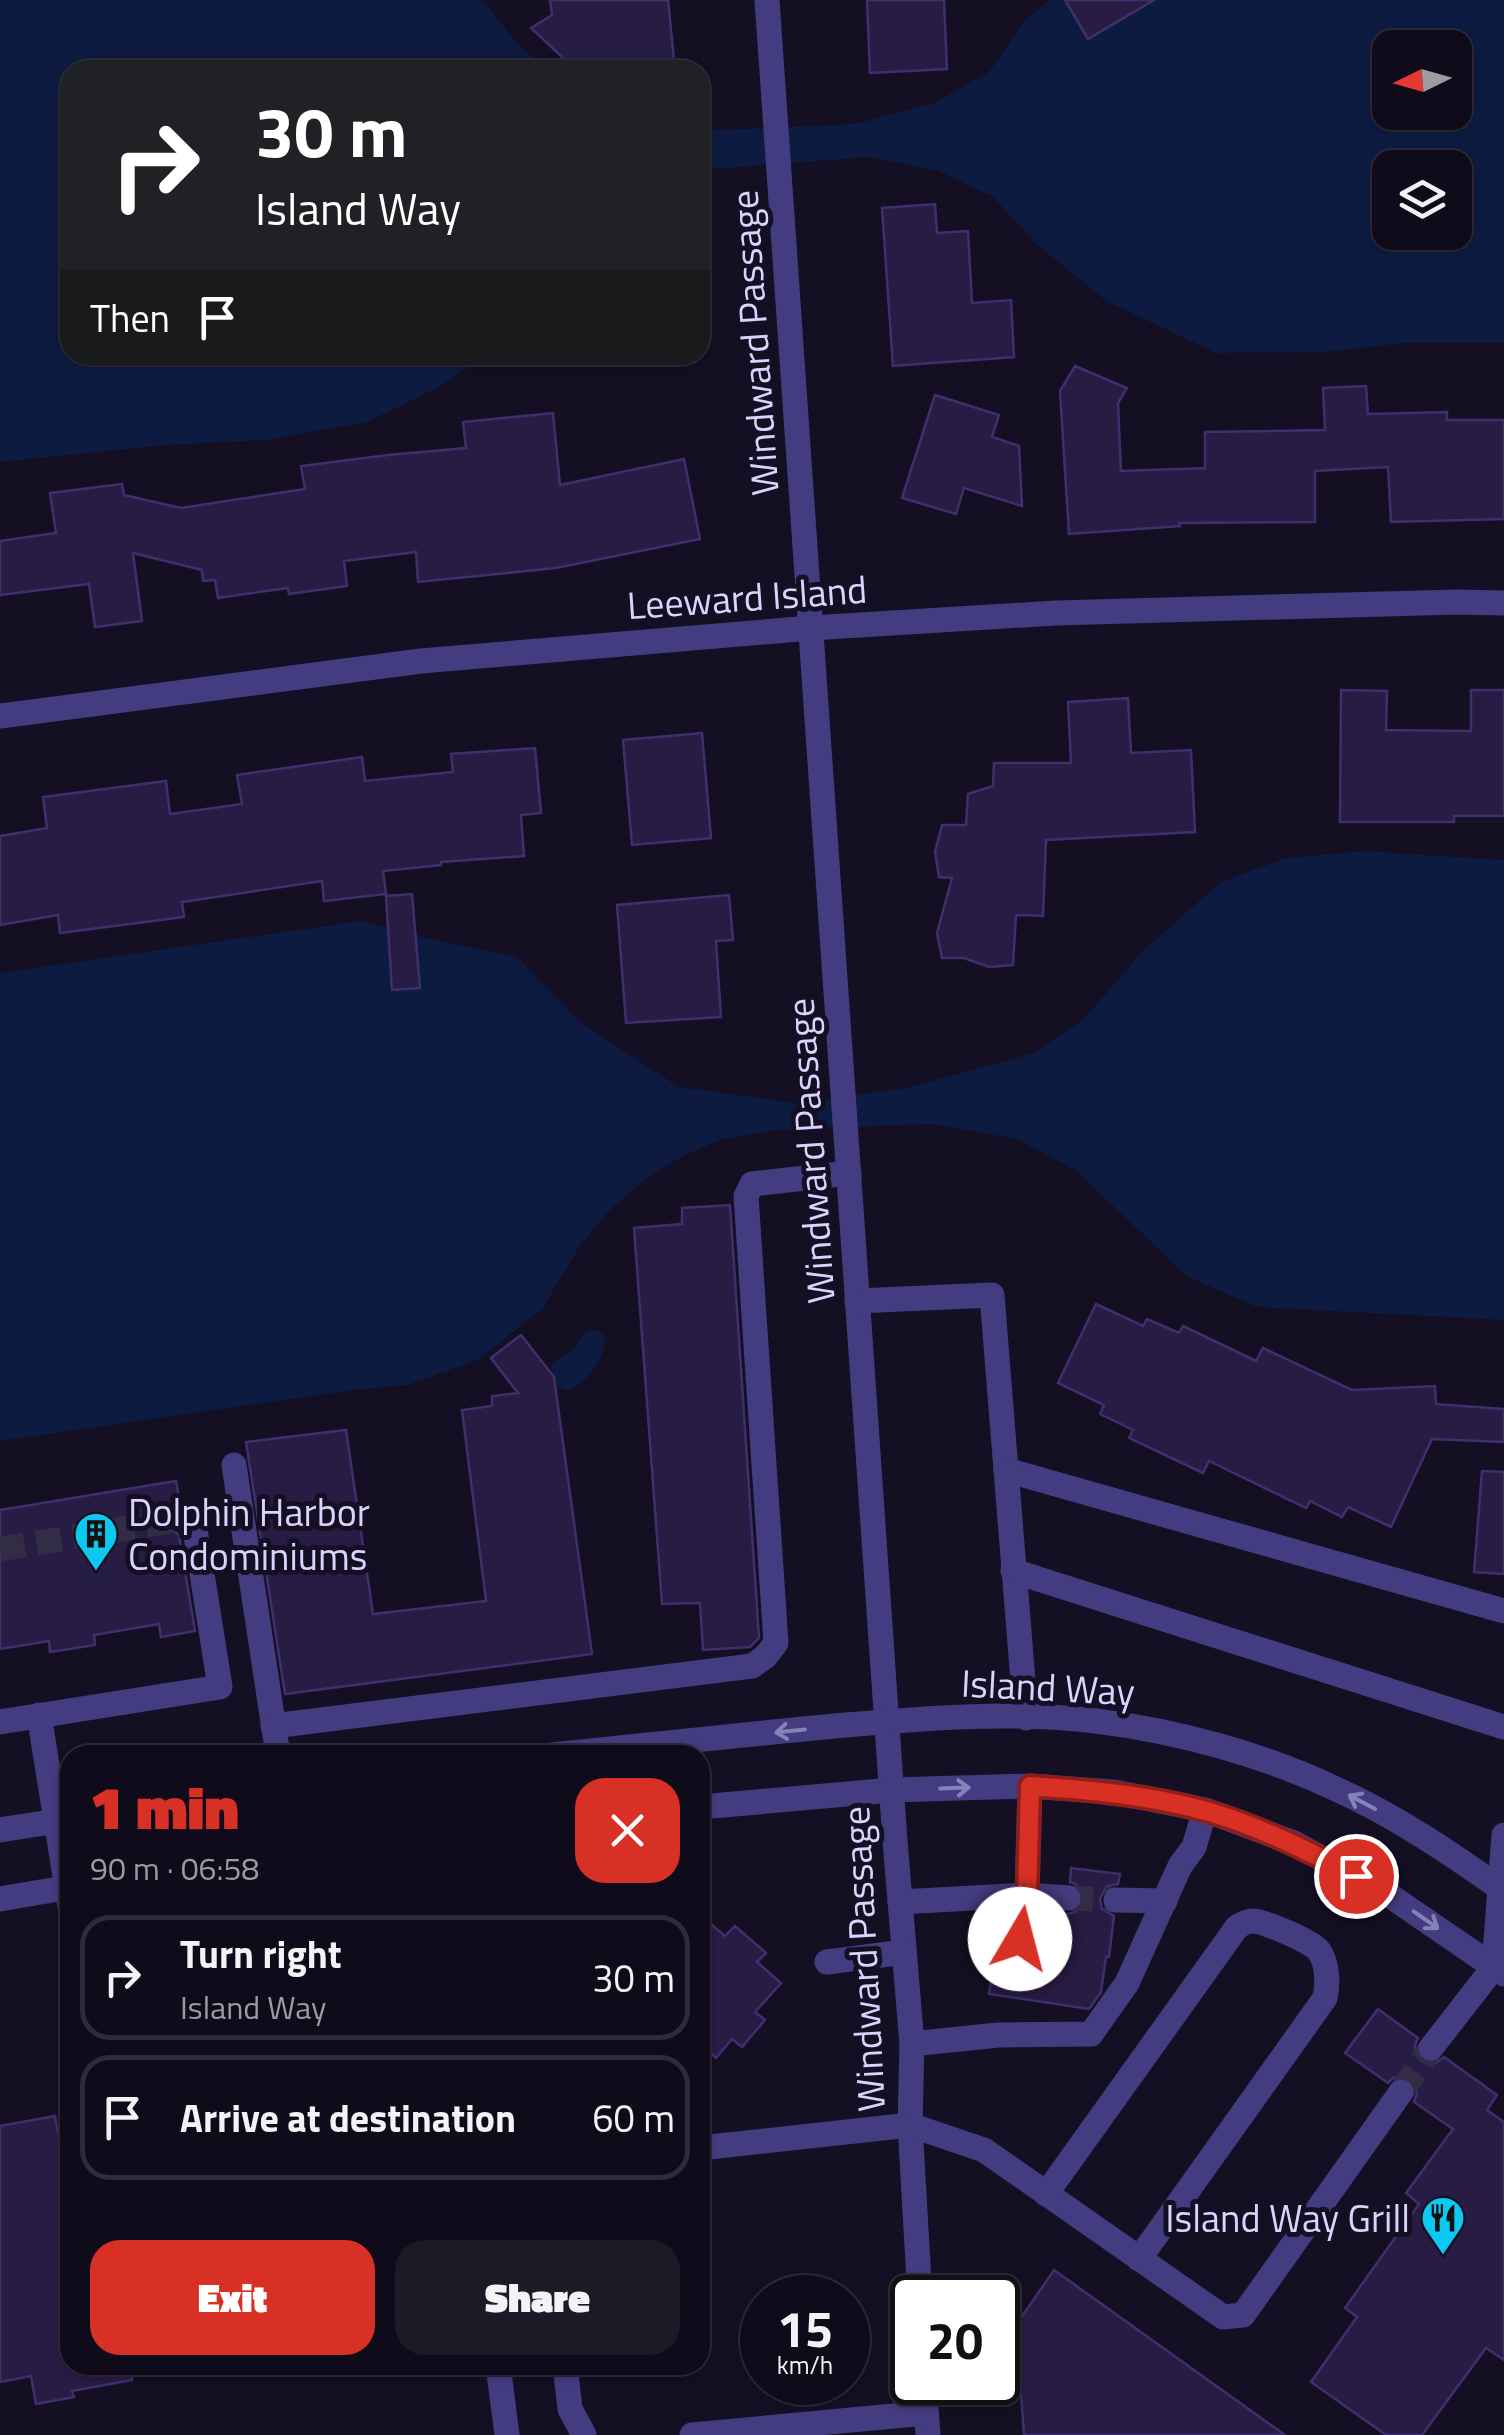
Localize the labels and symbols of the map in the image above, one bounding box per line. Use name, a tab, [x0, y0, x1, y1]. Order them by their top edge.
north arrow	[1372, 30, 1472, 130]
street label: Windward Passage	[714, 188, 794, 498]
street label: Leeward Island	[625, 560, 869, 634]
street label: Windward Passage	[770, 996, 850, 1306]
place label: Dolphin Harbor Condominiums	[128, 1483, 370, 1585]
building icon: Dolphin Harbor Condominiums	[73, 1511, 119, 1572]
street label: Island Way	[960, 1653, 1136, 1721]
one-way arrow	[775, 1721, 807, 1740]
one-way arrow	[938, 1778, 970, 1797]
one-way arrow	[1348, 1792, 1378, 1811]
street label: Windward Passage	[826, 1805, 900, 2113]
pin	[1314, 1834, 1399, 1919]
position arrow	[968, 1887, 1072, 1991]
one-way arrow	[1411, 1909, 1439, 1930]
place label: Island Way Grill	[1165, 2189, 1410, 2247]
restaurant icon: Island Way Grill	[1420, 2195, 1466, 2256]
speed limit sign: 20	[890, 2275, 1020, 2405]

